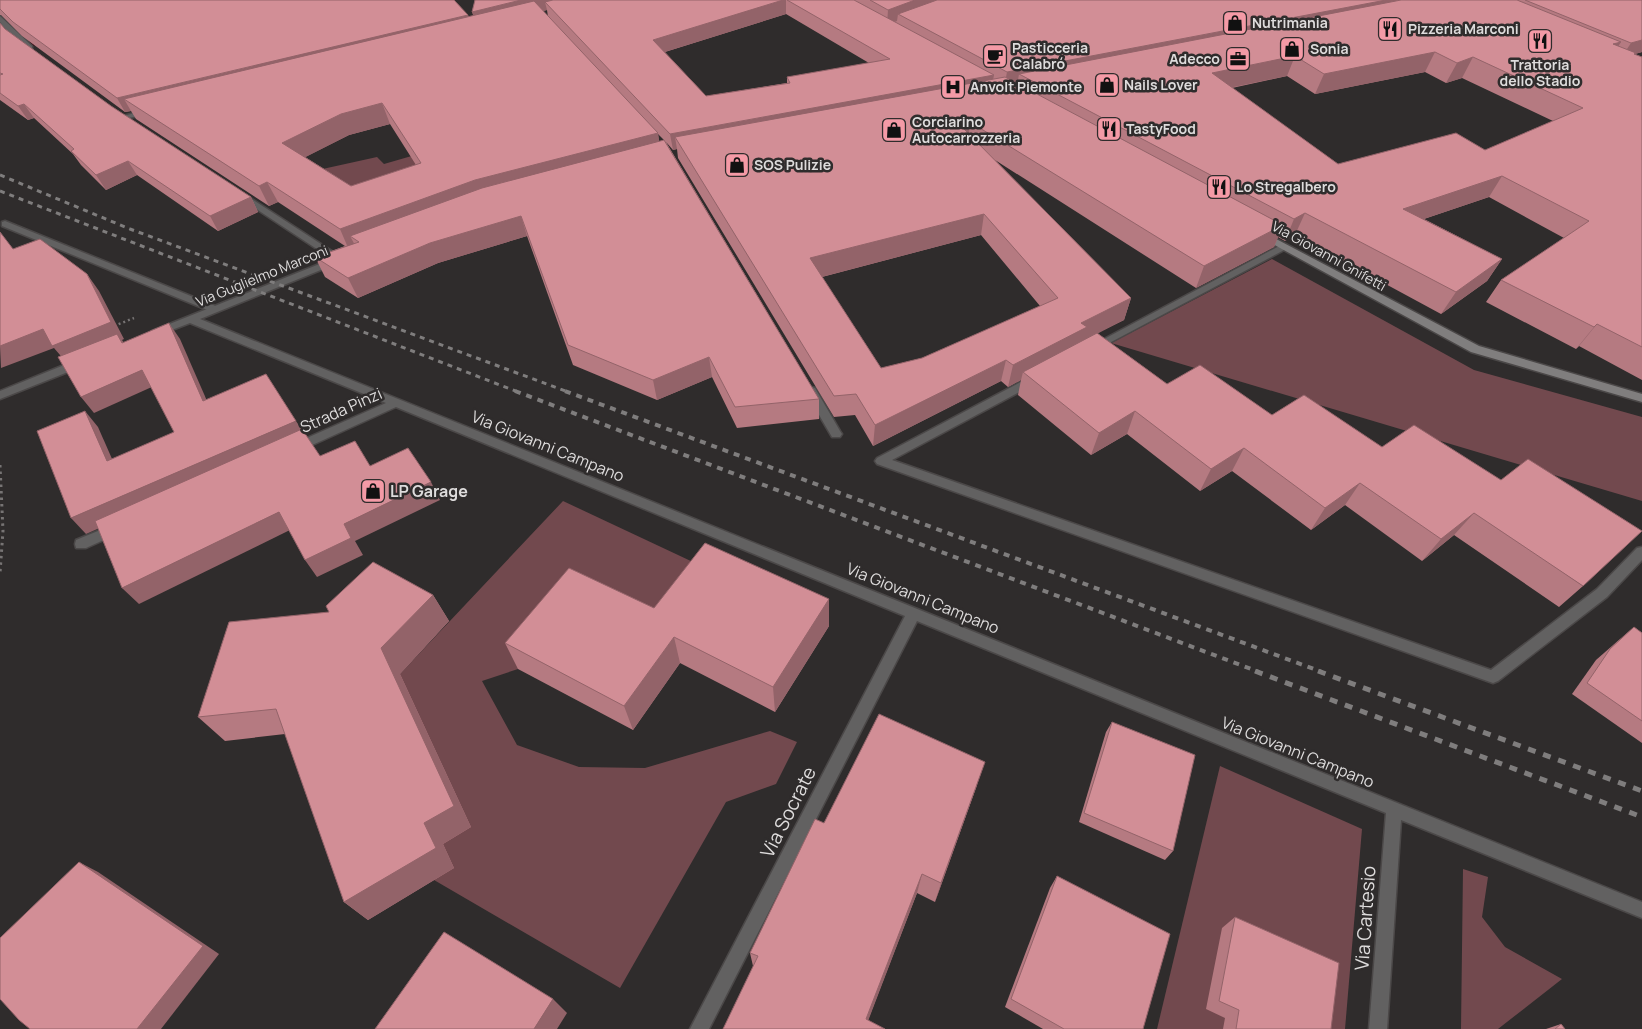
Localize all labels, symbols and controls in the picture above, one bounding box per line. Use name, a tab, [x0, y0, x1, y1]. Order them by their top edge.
shop icon: Nutrimania	[1222, 10, 1248, 36]
place label: Nutrimania	[1252, 13, 1328, 32]
restaurant icon: Pizzeria Marconi	[1377, 16, 1403, 42]
place label: Pizzeria Marconi	[1408, 19, 1519, 38]
restaurant icon: Trattoria dello Stadio	[1527, 28, 1553, 54]
shop icon: Sonia	[1279, 36, 1305, 62]
place label: Pasticceria Calabró	[1012, 38, 1088, 73]
place label: Sonia	[1310, 39, 1349, 58]
cafe icon: Pasticceria Calabró	[982, 43, 1008, 69]
office icon: Adecco	[1225, 46, 1251, 72]
place label: Adecco	[1169, 49, 1220, 68]
place label: Trattoria dello Stadio	[1500, 55, 1581, 90]
shop icon: Nails Lover	[1094, 72, 1120, 98]
hospital icon: Anvolt Piemonte	[940, 74, 966, 100]
place label: Nails Lover	[1124, 75, 1198, 94]
place label: Anvolt Piemonte	[970, 77, 1082, 96]
place label: Corciarino Autocarrozzeria	[912, 112, 1020, 147]
restaurant icon: TastyFood	[1096, 116, 1122, 142]
shop icon: Corciarino Autocarrozzeria	[881, 117, 907, 143]
place label: TastyFood	[1126, 119, 1196, 138]
shop icon: SOS Pulizie	[724, 152, 750, 178]
place label: SOS Pulizie	[754, 155, 831, 174]
restaurant icon: Lo Stregalbero	[1206, 174, 1232, 200]
place label: Lo Stregalbero	[1236, 177, 1336, 196]
street label: Via Giovanni Gnifetti	[1269, 216, 1390, 295]
street label: Via Guglielmo Marconi	[193, 240, 331, 311]
street label: Strada Pinzi	[297, 382, 385, 438]
street label: Via Giovanni Campano	[468, 405, 628, 487]
shop icon: LP Garage	[360, 478, 386, 504]
place label: LP Garage	[390, 480, 468, 502]
street label: Via Giovanni Campano	[843, 557, 1003, 639]
street label: Via Giovanni Campano	[1218, 711, 1378, 793]
street label: Via Socrate	[754, 762, 822, 862]
street label: Via Cartesio	[1348, 865, 1382, 971]

